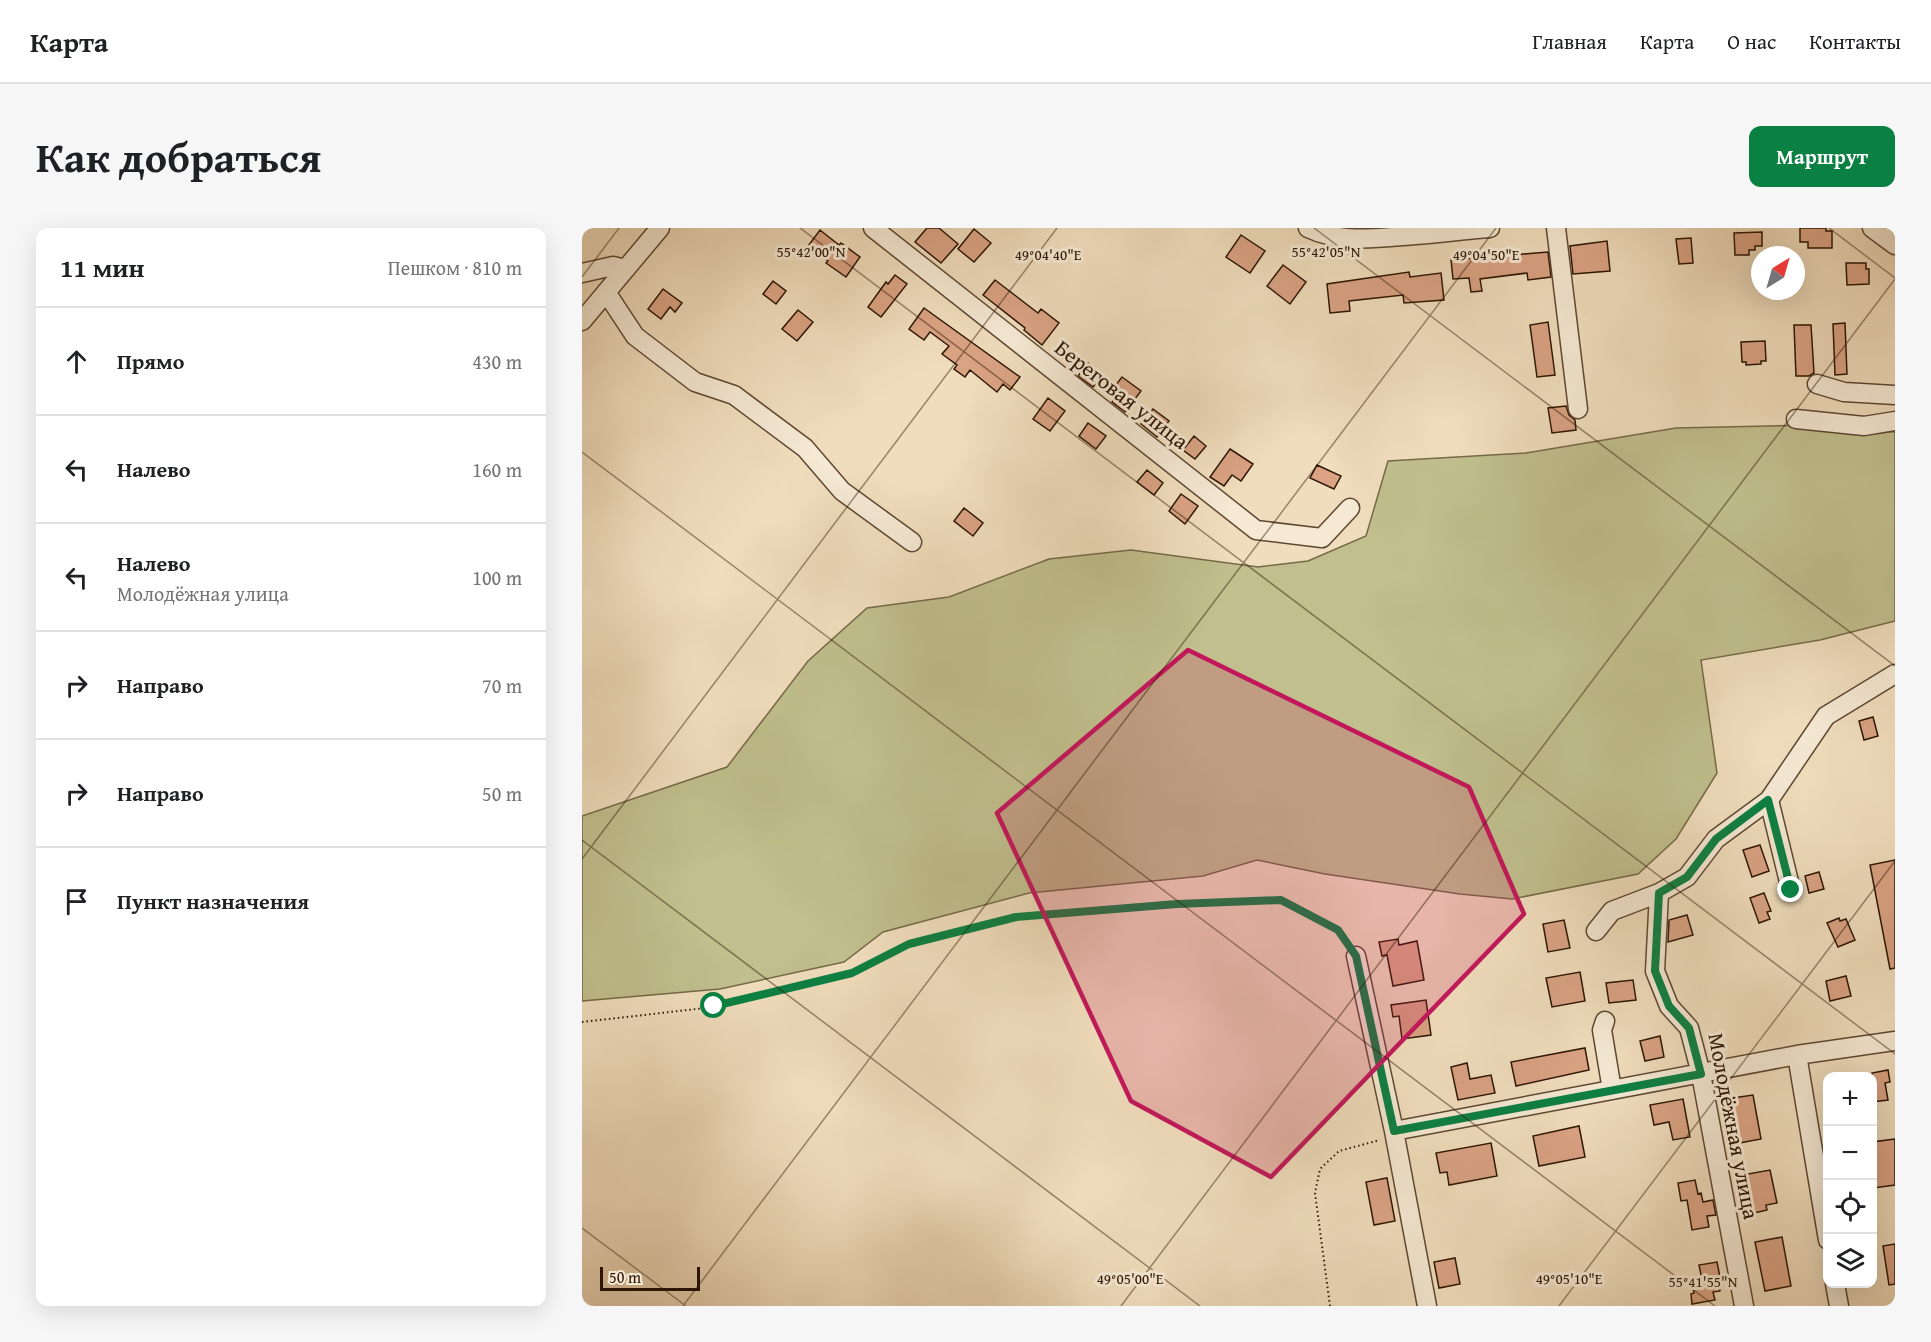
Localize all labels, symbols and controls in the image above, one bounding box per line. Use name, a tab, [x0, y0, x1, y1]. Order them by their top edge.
text: Карта	[30, 21, 108, 62]
text: Главная	[1532, 26, 1607, 57]
text: Карта	[1640, 26, 1694, 57]
text: О нас	[1727, 26, 1776, 57]
text: Контакты	[1809, 26, 1901, 57]
text: Как добраться	[36, 126, 321, 187]
button: Маршрут	[1749, 126, 1895, 187]
text: 55°42'00"N	[777, 241, 846, 262]
text: 55°42'05"N	[1292, 241, 1361, 262]
text: 49°04'40"E	[1015, 244, 1082, 265]
text: 49°04'50"E	[1453, 244, 1520, 265]
north arrow	[1751, 246, 1805, 300]
text: 11 мин	[60, 248, 145, 287]
text: Пешком · 810 m	[388, 253, 522, 282]
street label: Береговая улица	[1048, 331, 1196, 457]
icon: ahead	[60, 345, 93, 378]
text: Прямо	[117, 345, 184, 377]
text: 430 m	[472, 347, 522, 376]
icon: left	[60, 453, 93, 486]
text: Налево	[117, 453, 190, 485]
text: 160 m	[472, 455, 522, 484]
text: Налево	[117, 547, 190, 579]
icon: left	[60, 561, 93, 594]
text: 100 m	[472, 563, 522, 592]
text: Молодёжная улица	[117, 579, 289, 608]
icon: right	[60, 669, 93, 702]
text: Направо	[117, 669, 204, 701]
text: 70 m	[482, 671, 522, 700]
icon: right	[60, 777, 93, 810]
text: Направо	[117, 777, 204, 809]
text: 50 m	[482, 779, 522, 808]
route end	[1777, 876, 1803, 902]
icon: arrive	[60, 885, 93, 918]
text: Пункт назначения	[117, 885, 309, 917]
route start	[700, 992, 726, 1018]
street label: Молодёжная улица	[1700, 1030, 1768, 1222]
map controls	[1823, 1072, 1877, 1288]
button: +	[1823, 1072, 1877, 1126]
button: −	[1823, 1126, 1877, 1180]
button: locate	[1823, 1180, 1877, 1234]
button: layers	[1823, 1234, 1877, 1288]
scale bar	[600, 1264, 700, 1292]
text: 50 m	[609, 1265, 641, 1289]
text: 49°05'00"E	[1097, 1268, 1164, 1289]
text: 49°05'10"E	[1536, 1268, 1603, 1289]
text: 55°41'55"N	[1669, 1271, 1738, 1292]

